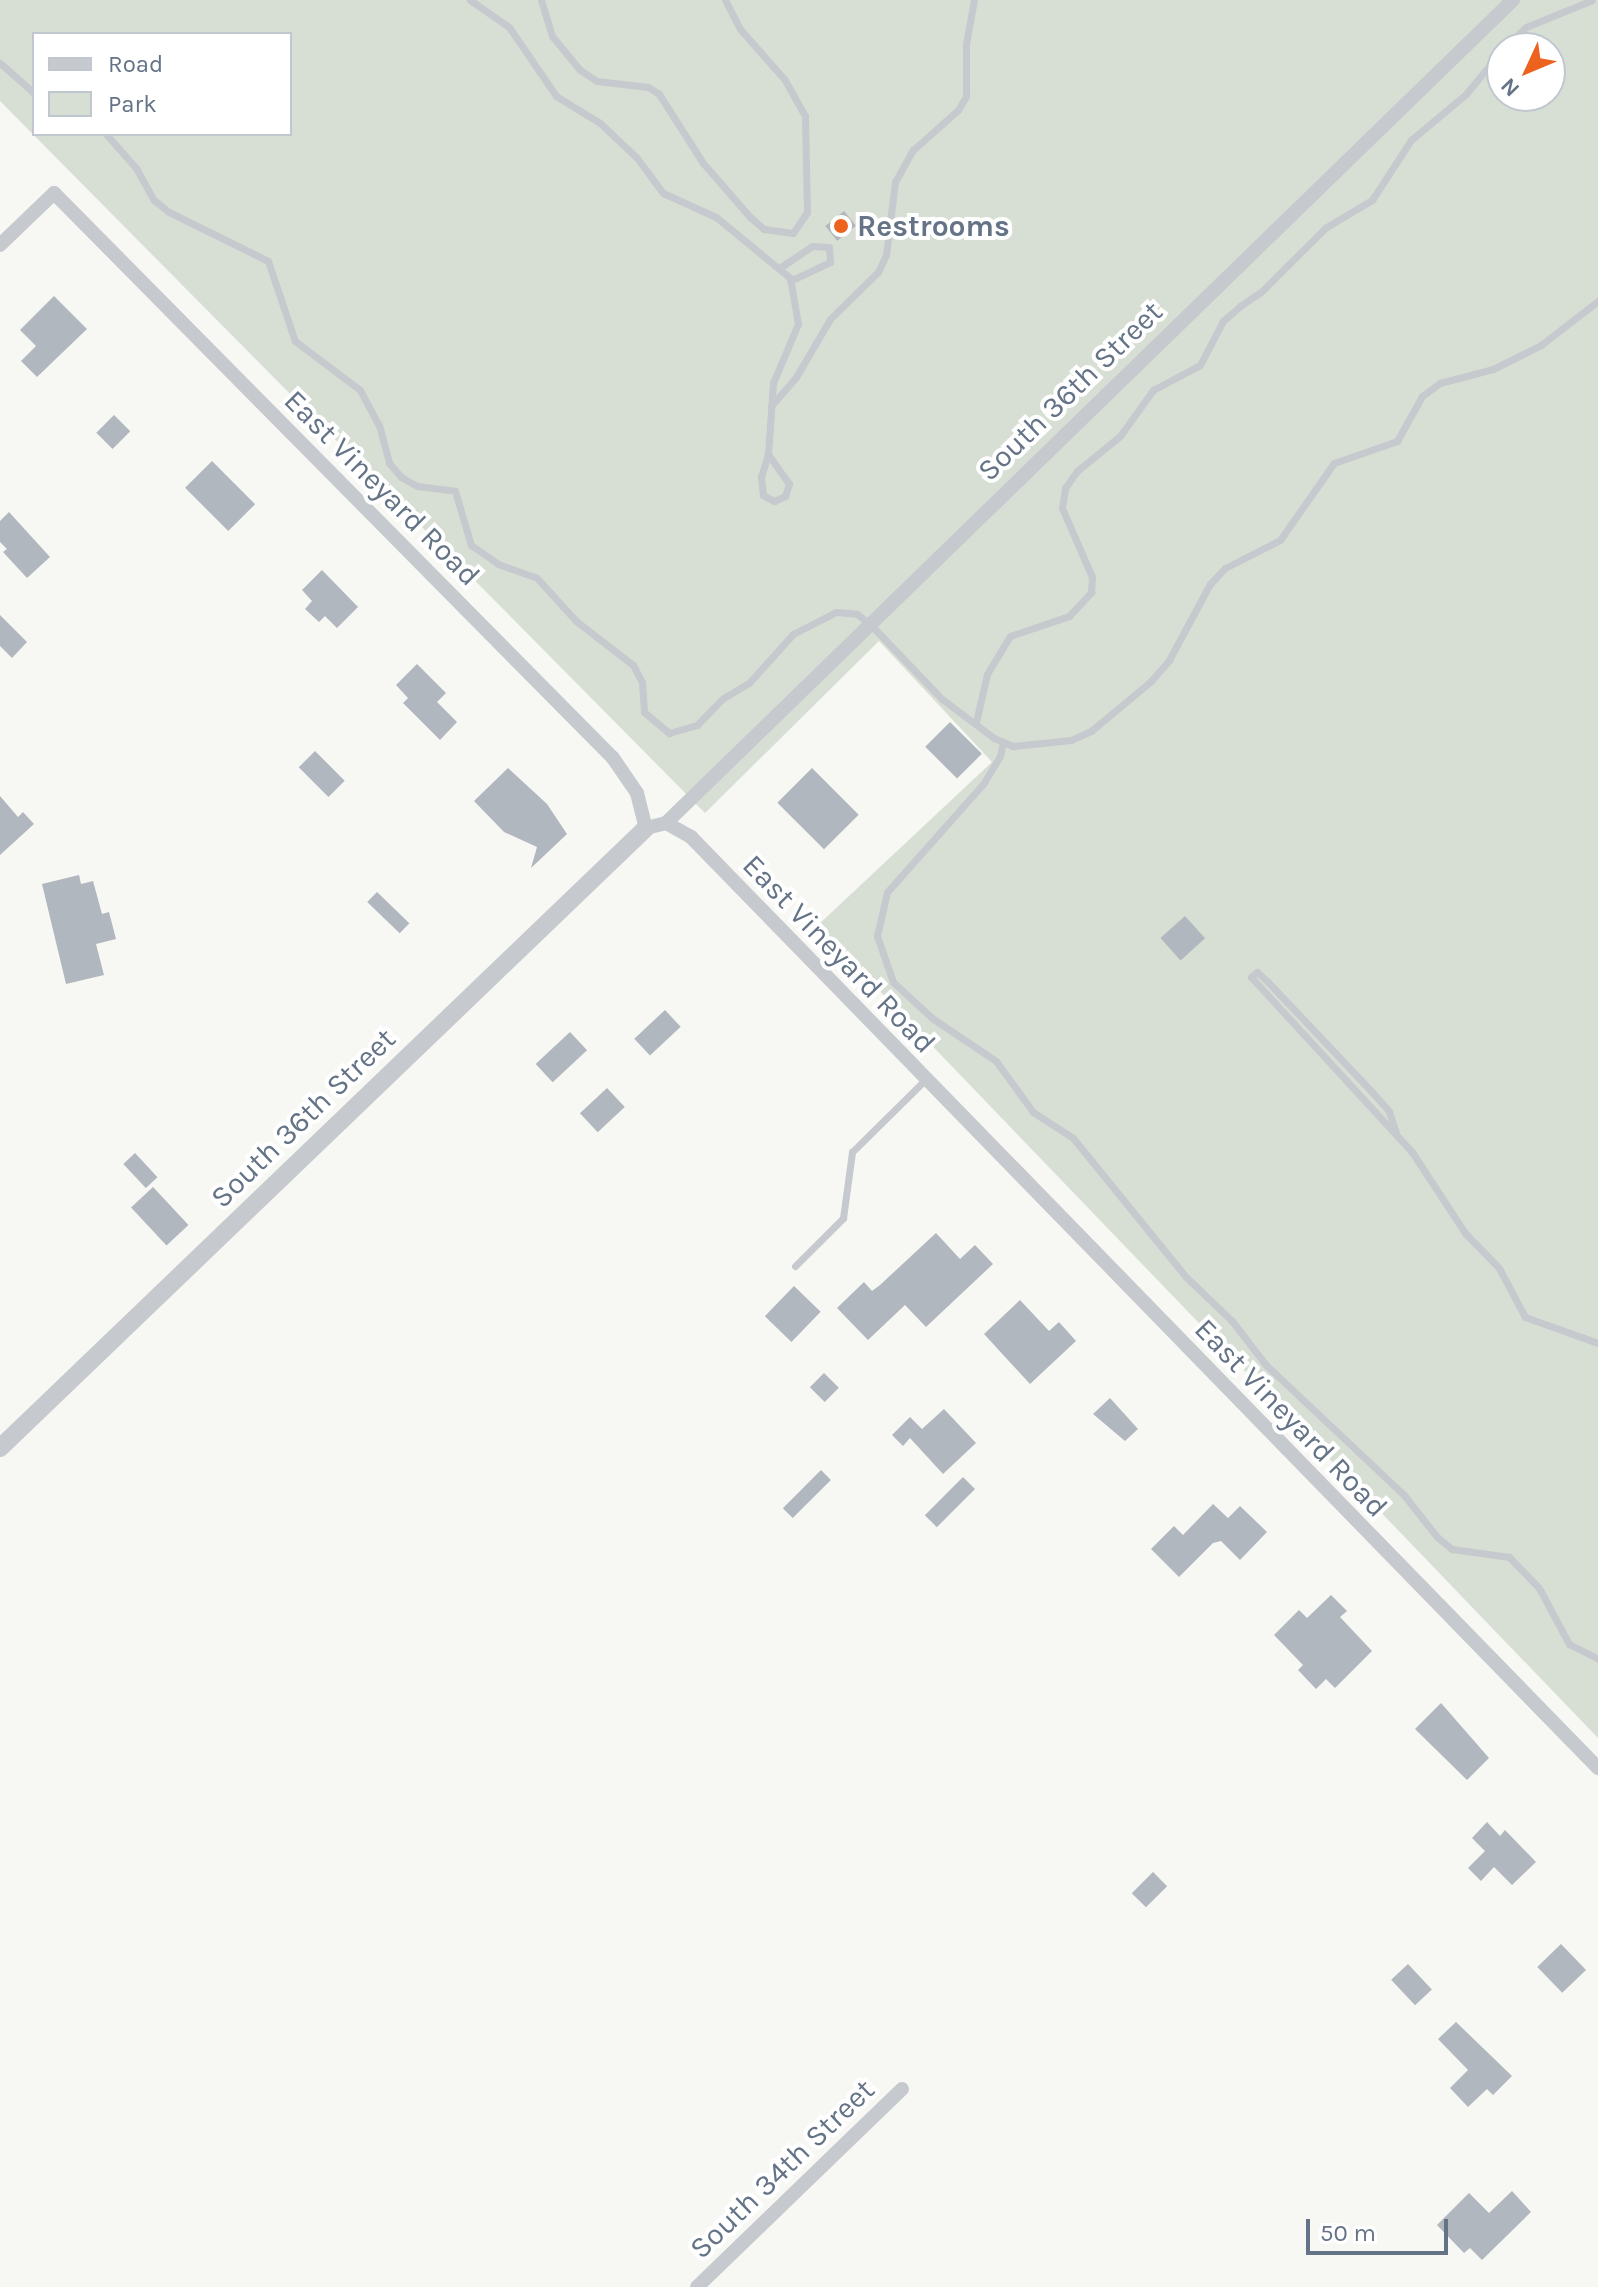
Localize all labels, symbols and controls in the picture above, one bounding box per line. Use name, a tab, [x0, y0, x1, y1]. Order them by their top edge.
legend	[32, 32, 292, 136]
north arrow	[1486, 32, 1566, 112]
text: Road	[108, 50, 163, 78]
text: N	[1495, 73, 1525, 102]
text: Park	[108, 90, 157, 118]
place label: Restrooms	[857, 208, 1010, 244]
marker: Restrooms	[832, 217, 850, 235]
street label: South 36th Street	[970, 294, 1170, 488]
street label: East Vineyard Road	[277, 383, 487, 593]
street label: East Vineyard Road	[735, 847, 943, 1061]
street label: South 36th Street	[203, 1021, 403, 1215]
street label: East Vineyard Road	[1187, 1311, 1395, 1525]
street label: South 34th Street	[682, 2072, 882, 2266]
scale bar	[1310, 2203, 1452, 2253]
text: 50 m	[1320, 2219, 1376, 2247]

